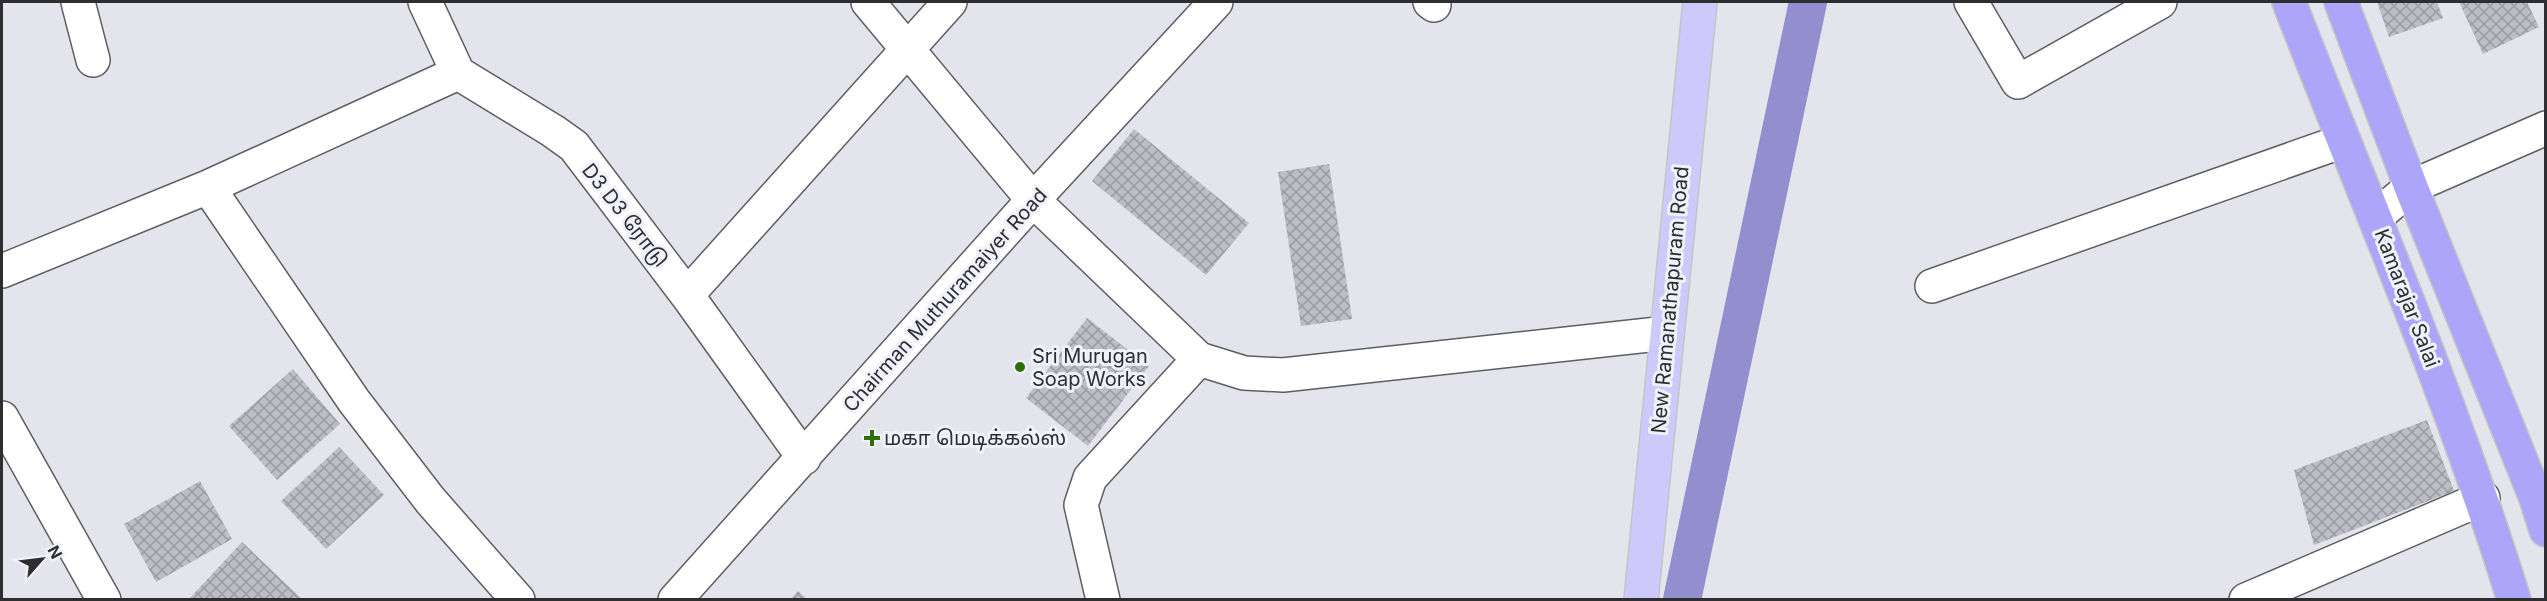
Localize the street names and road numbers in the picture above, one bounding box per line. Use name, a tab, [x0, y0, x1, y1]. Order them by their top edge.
street label: D3 D3 ரோடு	[576, 158, 673, 272]
street label: New Ramanathapuram Road	[1646, 165, 1694, 435]
street label: Chairman Muthuramaiyer Road	[838, 183, 1052, 417]
street label: Kamarajar Salai	[2370, 225, 2444, 371]

